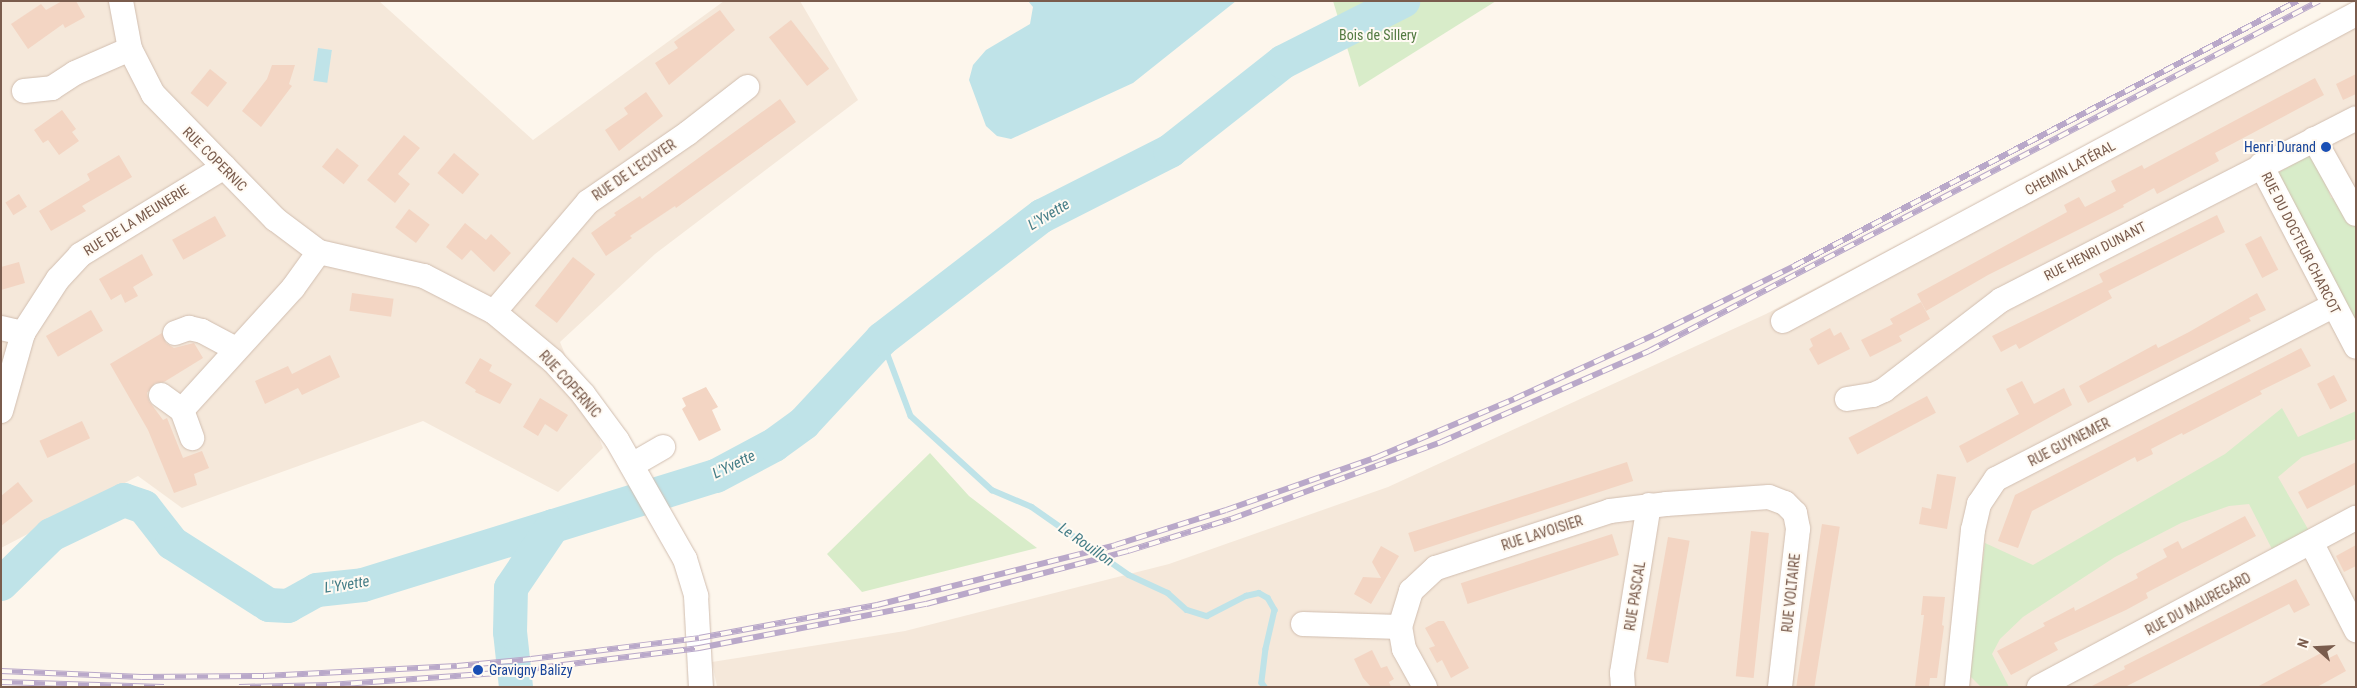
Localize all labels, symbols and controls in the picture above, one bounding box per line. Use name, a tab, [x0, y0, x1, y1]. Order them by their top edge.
park label: Bois de Sillery	[1339, 27, 1417, 43]
street label: RUE COPERNIC	[179, 123, 251, 195]
street label: RUE DE L'ECUYER	[589, 136, 679, 204]
street label: CHEMIN LATÉRAL	[2022, 137, 2118, 199]
place label: Henri Durand	[2244, 139, 2316, 155]
marker: Henri Durand	[2320, 141, 2332, 153]
street label: RUE DU DOCTEUR CHARCOT	[2258, 169, 2344, 317]
street label: RUE DE LA MEUNERIE	[80, 181, 192, 259]
water label: L'Yvette	[1025, 196, 1073, 234]
street label: RUE HENRI DUNANT	[2041, 218, 2149, 284]
street label: RUE COPERNIC	[536, 347, 604, 421]
street label: RUE GUYNEMER	[2025, 414, 2113, 470]
water label: L'Yvette	[710, 447, 758, 483]
street label: RUE LAVOISIER	[1499, 512, 1585, 554]
water label: Le Rouillon	[1055, 519, 1117, 571]
street label: RUE VOLTAIRE	[1779, 553, 1803, 633]
street label: RUE PASCAL	[1621, 560, 1649, 632]
street label: RUE DU MAUREGARD	[2142, 569, 2254, 639]
water label: L'Yvette	[323, 573, 371, 597]
north arrow	[2292, 623, 2342, 673]
text: N	[2294, 636, 2312, 650]
place label: Gravigny Balizy	[489, 662, 573, 678]
marker: Gravigny Balizy	[471, 663, 485, 677]

